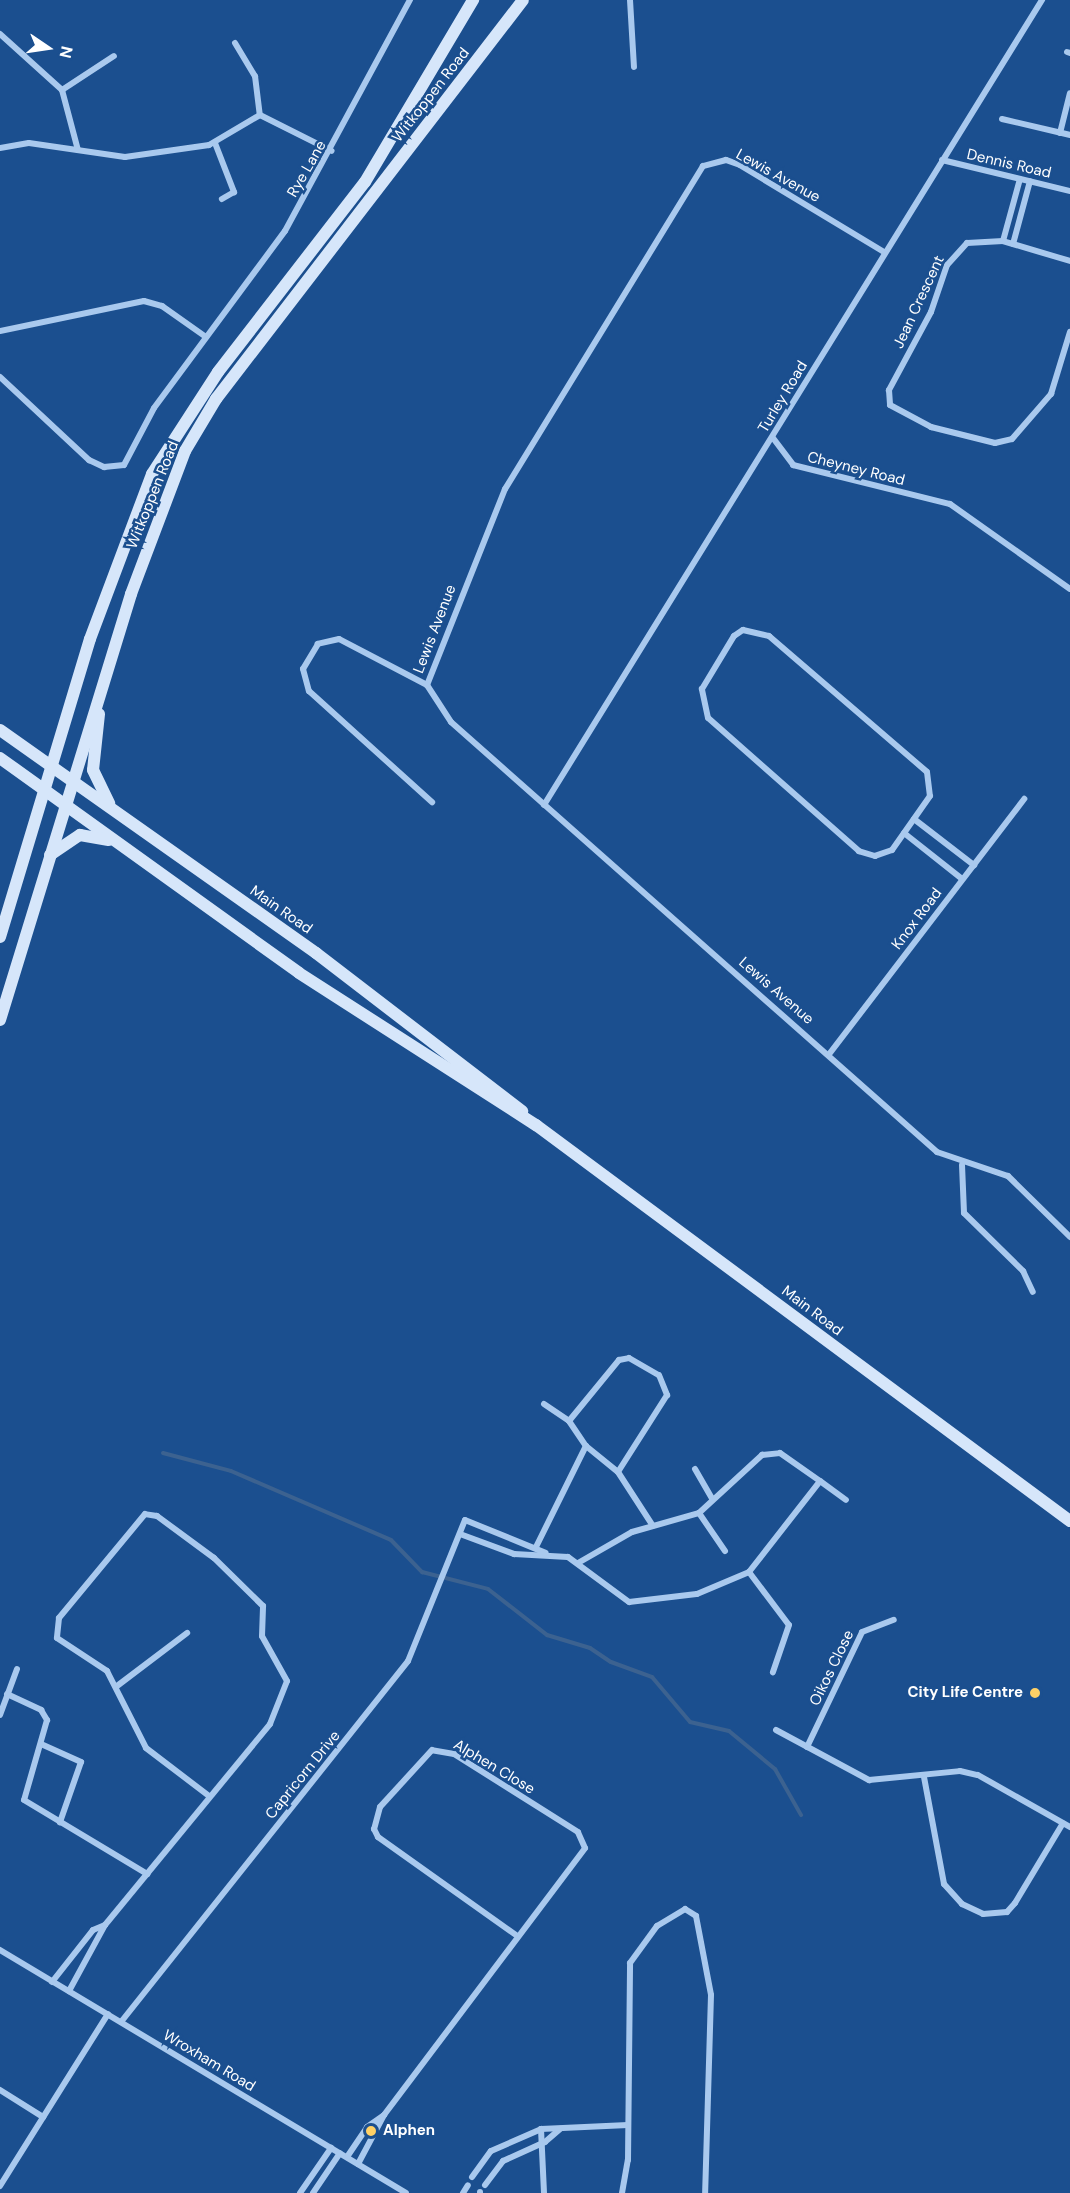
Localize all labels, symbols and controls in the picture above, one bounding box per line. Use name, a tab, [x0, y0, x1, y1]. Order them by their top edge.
north arrow	[18, 18, 78, 78]
text: N	[54, 44, 78, 60]
street label: Witkoppen Road	[389, 44, 473, 146]
street label: Rye Lane	[284, 138, 330, 200]
street label: Lewis Avenue	[733, 146, 823, 206]
street label: Dennis Road	[965, 146, 1053, 182]
street label: Jean Crescent	[890, 253, 948, 351]
street label: Turley Road	[755, 358, 811, 436]
street label: Witkoppen Road	[123, 438, 183, 552]
street label: Cheyney Road	[805, 448, 907, 490]
street label: Lewis Avenue	[410, 582, 460, 676]
street label: Main Road	[246, 882, 316, 938]
street label: Knox Road	[888, 885, 946, 953]
street label: Lewis Avenue	[735, 954, 817, 1028]
street label: Main Road	[778, 1282, 846, 1340]
street label: Oikos Close	[806, 1627, 858, 1709]
place label: City Life Centre	[908, 1684, 1023, 1702]
marker: City Life Centre	[1028, 1686, 1042, 1700]
street label: Capricorn Drive	[262, 1727, 344, 1823]
street label: Alphen Close	[450, 1736, 538, 1798]
street label: Wroxham Road	[160, 2026, 258, 2096]
place label: Alphen	[383, 2122, 435, 2140]
marker: Alphen	[364, 2124, 378, 2138]

